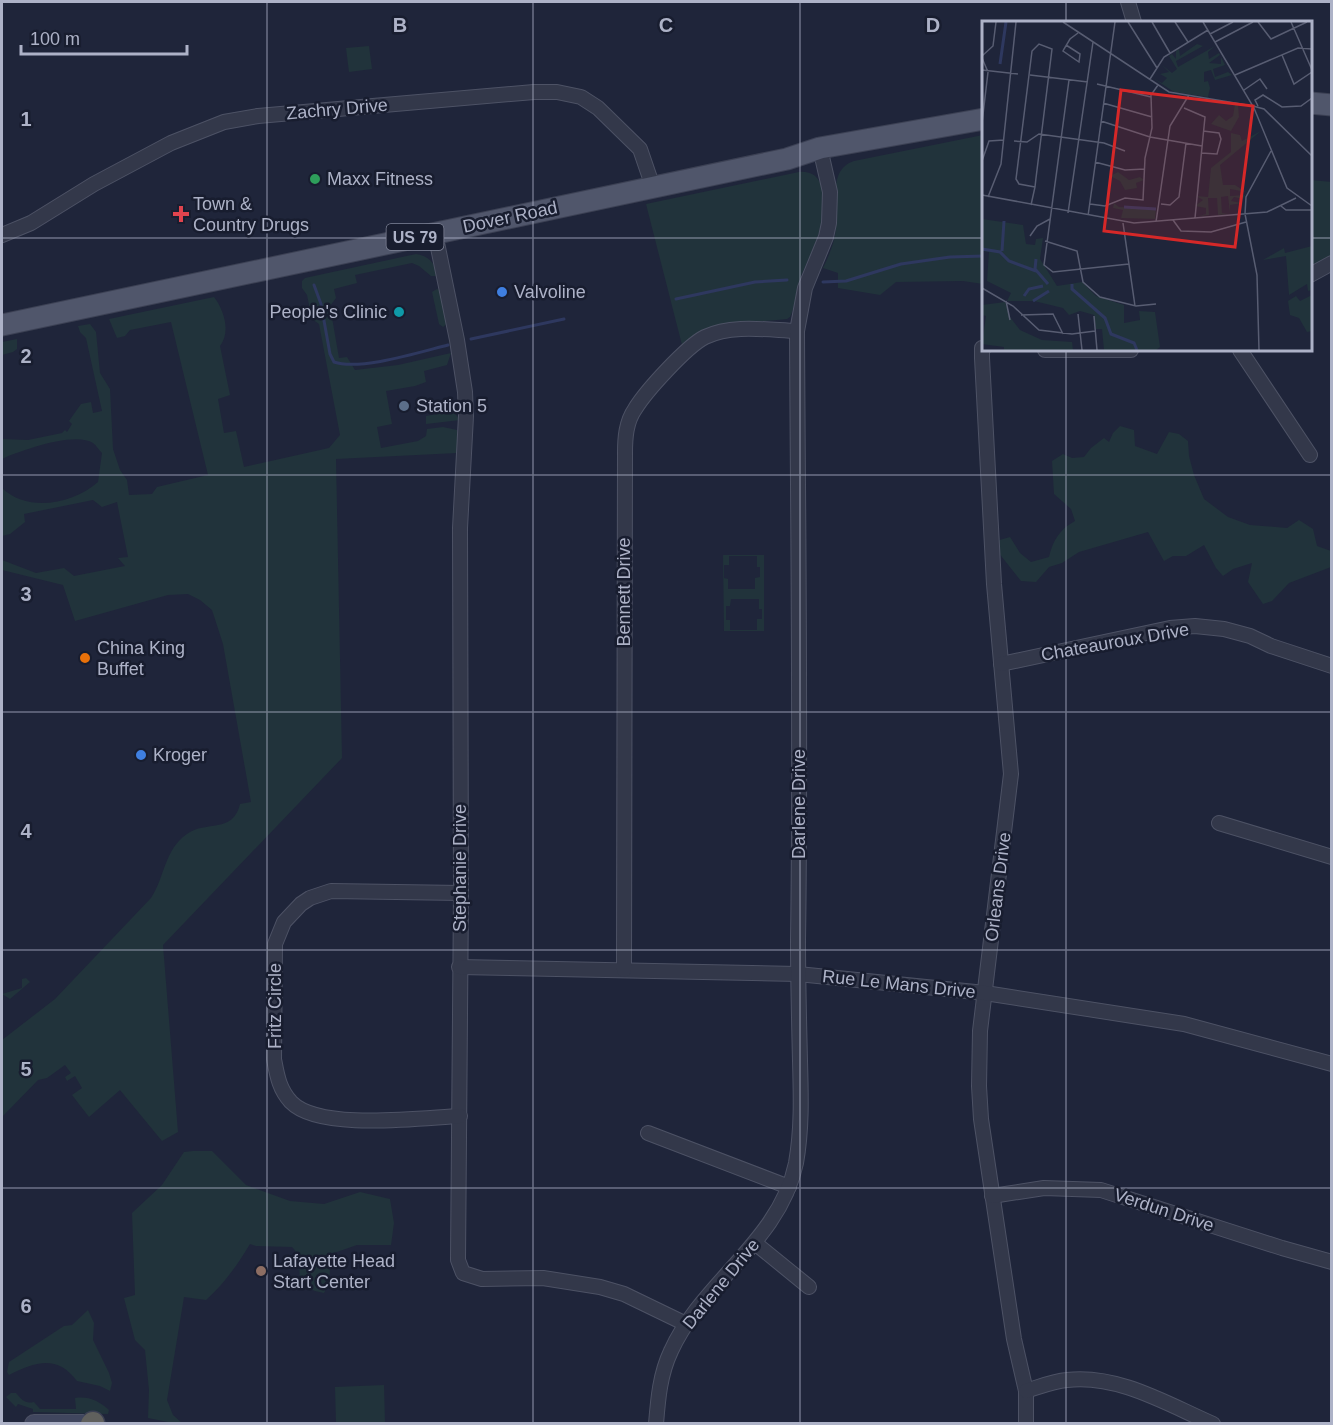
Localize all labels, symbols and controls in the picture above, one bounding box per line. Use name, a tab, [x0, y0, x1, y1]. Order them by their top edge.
text: B	[393, 14, 407, 36]
text: C	[659, 14, 673, 36]
text: D	[926, 14, 940, 36]
scale bar	[21, 18, 188, 56]
inset map	[982, 21, 1312, 351]
text: 100 m	[30, 29, 80, 49]
street label: Zachry Drive	[285, 95, 389, 123]
text: 1	[20, 108, 32, 130]
place label: Maxx Fitness	[327, 169, 433, 189]
marker: Maxx Fitness	[308, 172, 322, 186]
place label: Town & Country Drugs	[193, 194, 309, 235]
street label: Dover Road	[461, 197, 559, 237]
marker: Town & Country Drugs	[174, 207, 188, 221]
road number: US 79	[386, 224, 444, 250]
place label: Valvoline	[514, 282, 586, 302]
marker: Valvoline	[495, 285, 509, 299]
place label: People's Clinic	[270, 302, 387, 322]
marker: People's Clinic	[392, 305, 406, 319]
text: 2	[20, 345, 32, 367]
place label: Station 5	[416, 396, 487, 416]
marker: Station 5	[397, 399, 411, 413]
street label: Bennett Drive	[614, 537, 634, 647]
text: 3	[20, 583, 32, 605]
street label: Chateauroux Drive	[1039, 619, 1191, 665]
place label: China King Buffet	[97, 638, 185, 679]
marker: China King Buffet	[78, 651, 92, 665]
place label: Kroger	[153, 745, 207, 765]
marker: Kroger	[134, 748, 148, 762]
street label: Darlene Drive	[789, 749, 809, 859]
street label: Stephanie Drive	[450, 804, 470, 932]
text: 4	[20, 820, 32, 842]
street label: Orleans Drive	[981, 831, 1015, 943]
street label: Fritz Circle	[265, 963, 285, 1049]
street label: Rue Le Mans Drive	[821, 966, 977, 1002]
text: 5	[20, 1058, 32, 1080]
street label: Verdun Drive	[1111, 1184, 1217, 1236]
street label: Darlene Drive	[679, 1235, 763, 1333]
place label: Lafayette Head Start Center	[273, 1251, 395, 1292]
marker: Lafayette Head Start Center	[254, 1264, 268, 1278]
text: 6	[20, 1295, 32, 1317]

